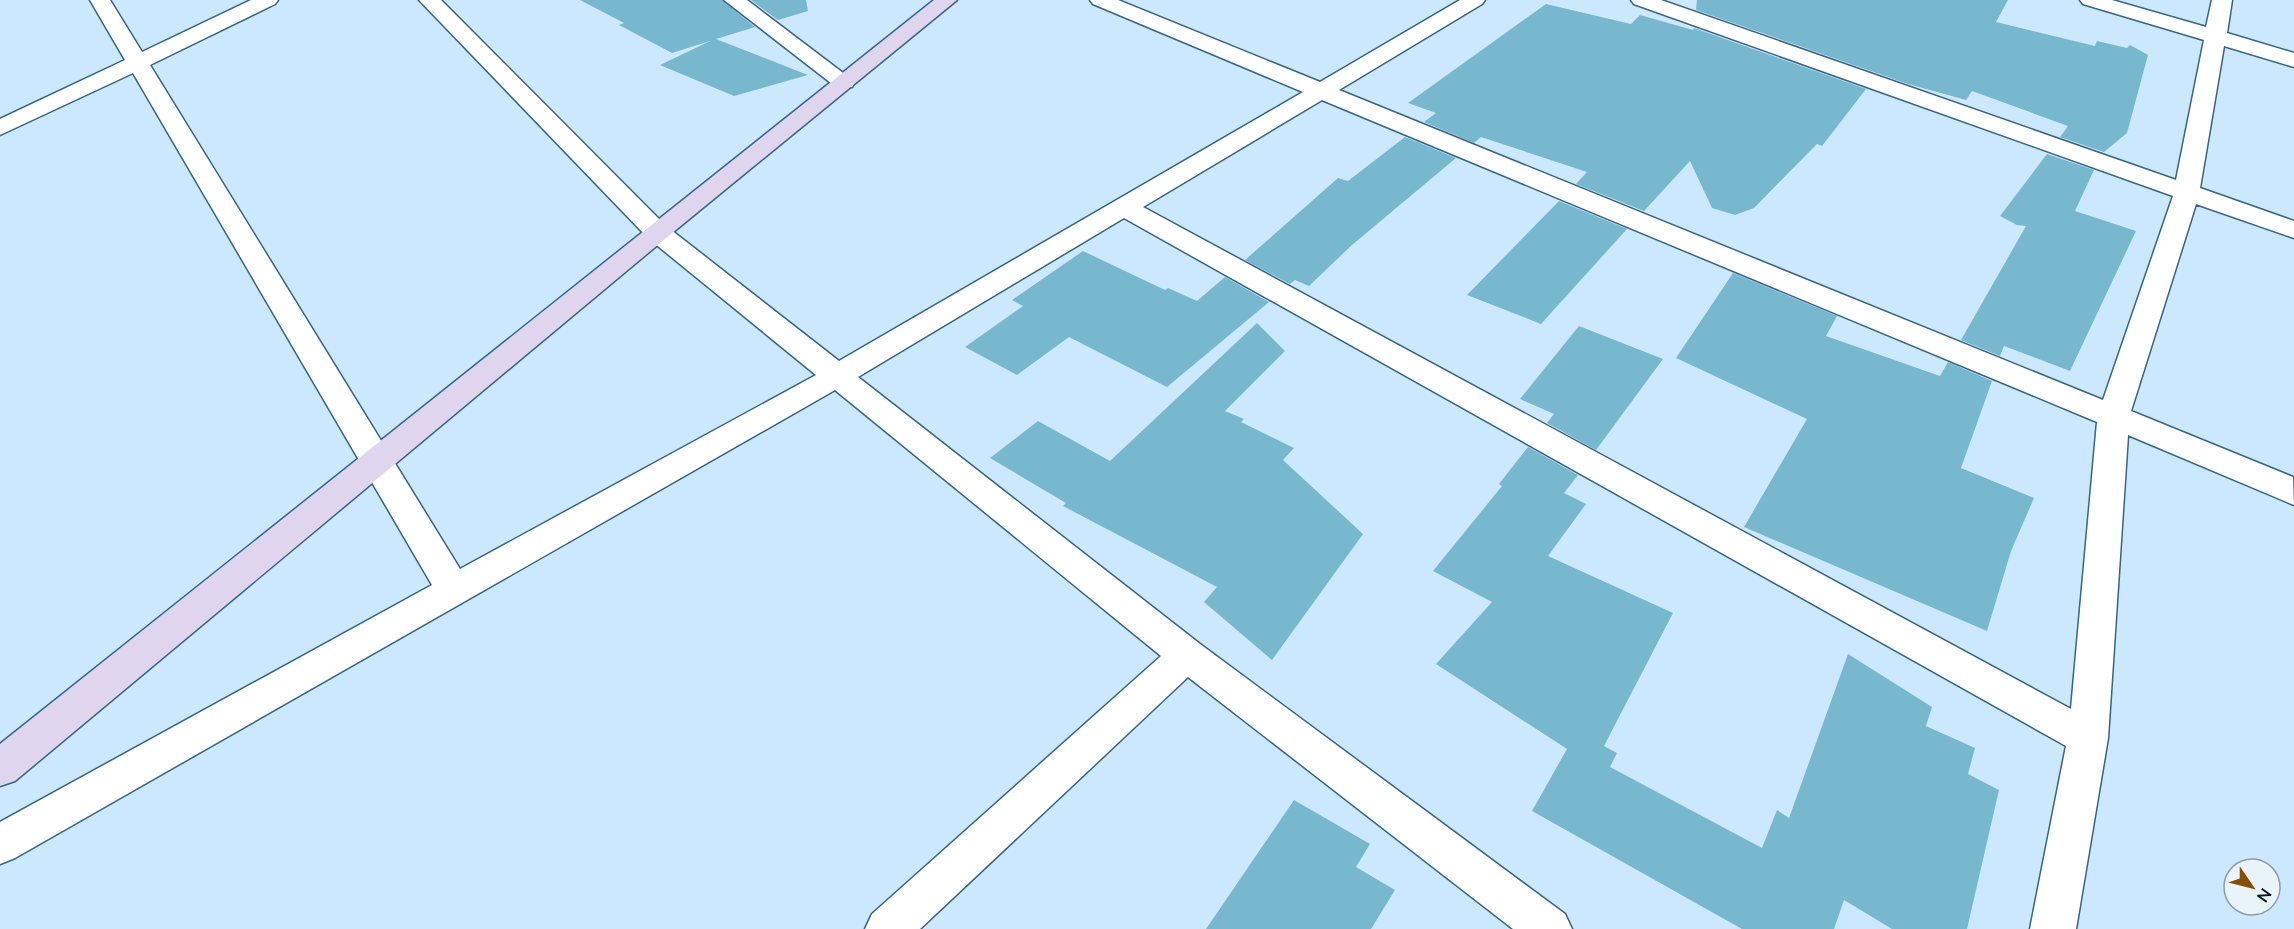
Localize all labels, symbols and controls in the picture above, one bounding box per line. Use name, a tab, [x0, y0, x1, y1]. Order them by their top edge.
north arrow	[2222, 857, 2282, 917]
text: N	[2253, 885, 2276, 906]

